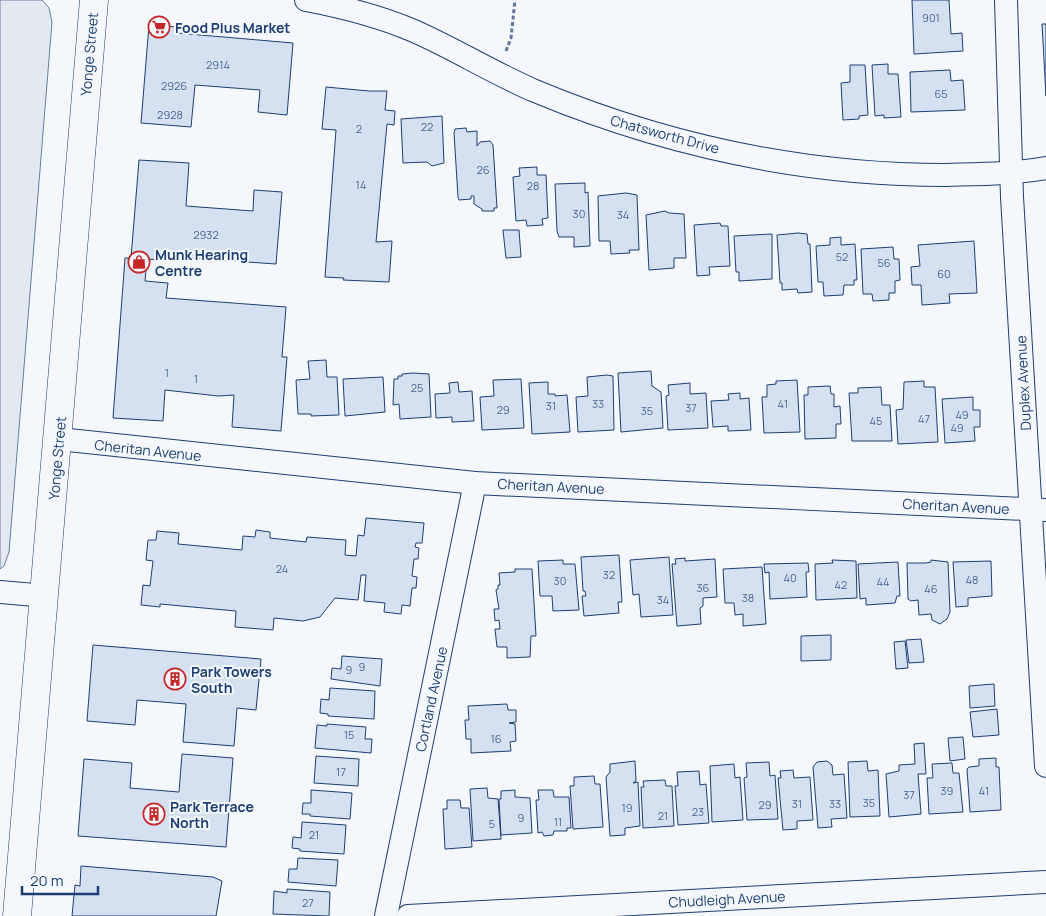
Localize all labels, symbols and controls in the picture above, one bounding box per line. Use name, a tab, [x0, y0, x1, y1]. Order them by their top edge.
house number: 901	[922, 10, 940, 25]
street label: Yonge Street	[76, 11, 102, 96]
supermarket icon: Food Plus Market	[147, 15, 171, 39]
place label: Food Plus Market	[175, 18, 290, 37]
house number: 2914	[206, 57, 230, 72]
house number: 2926	[161, 78, 187, 93]
house number: 65	[934, 86, 948, 101]
house number: 2928	[157, 107, 183, 122]
street label: Chatsworth Drive	[608, 110, 722, 158]
house number: 22	[421, 119, 433, 134]
house number: 2	[356, 121, 362, 136]
house number: 26	[476, 162, 490, 177]
house number: 14	[356, 177, 366, 192]
house number: 28	[527, 178, 539, 193]
house number: 30	[573, 206, 585, 221]
house number: 34	[617, 207, 629, 222]
house number: 2932	[193, 227, 219, 242]
place label: Munk Hearing Centre	[155, 245, 248, 280]
house number: 52	[836, 249, 848, 264]
shop icon: Munk Hearing Centre	[127, 250, 151, 274]
house number: 56	[877, 255, 891, 270]
house number: 60	[937, 266, 951, 281]
street label: Duplex Avenue	[1011, 335, 1035, 431]
house number: 1	[165, 365, 169, 380]
house number: 1	[194, 371, 198, 386]
house number: 25	[411, 380, 423, 395]
house number: 33	[592, 396, 604, 411]
house number: 41	[778, 396, 788, 411]
house number: 31	[546, 398, 556, 413]
house number: 37	[685, 400, 697, 415]
house number: 29	[496, 402, 510, 417]
house number: 35	[641, 403, 653, 418]
house number: 49	[955, 407, 969, 422]
house number: 47	[918, 411, 930, 426]
house number: 45	[870, 413, 882, 428]
street label: Yonge Street	[44, 415, 70, 500]
house number: 49	[950, 420, 964, 435]
street label: Cheritan Avenue	[94, 435, 202, 465]
street label: Cheritan Avenue	[497, 474, 605, 498]
street label: Cheritan Avenue	[902, 494, 1010, 518]
house number: 24	[276, 561, 288, 576]
house number: 32	[603, 567, 615, 582]
house number: 40	[783, 570, 797, 585]
house number: 48	[966, 572, 978, 587]
house number: 30	[554, 573, 566, 588]
house number: 44	[876, 574, 890, 589]
house number: 42	[835, 577, 847, 592]
house number: 36	[697, 580, 710, 595]
house number: 46	[924, 581, 938, 596]
house number: 38	[742, 590, 754, 605]
house number: 34	[657, 592, 669, 607]
street label: Cortland Avenue	[411, 645, 451, 753]
house number: 9	[359, 659, 366, 674]
place label: Park Towers South	[191, 662, 272, 697]
house number: 9	[346, 662, 353, 677]
building icon: Park Towers South	[163, 667, 187, 691]
house number: 15	[344, 727, 354, 742]
house number: 16	[490, 731, 502, 746]
house number: 17	[336, 764, 346, 779]
house number: 39	[941, 783, 954, 798]
house number: 41	[979, 783, 989, 798]
house number: 37	[903, 787, 915, 802]
house number: 35	[863, 795, 875, 810]
house number: 31	[792, 796, 802, 811]
house number: 33	[829, 796, 841, 811]
place label: Park Terrace North	[170, 797, 254, 832]
house number: 29	[758, 797, 772, 812]
house number: 19	[621, 800, 633, 815]
building icon: Park Terrace North	[142, 802, 166, 826]
house number: 23	[692, 804, 704, 819]
house number: 21	[658, 808, 668, 823]
house number: 9	[518, 810, 525, 825]
house number: 11	[554, 814, 562, 829]
house number: 5	[489, 816, 495, 831]
house number: 21	[309, 827, 319, 842]
scale bar	[22, 864, 99, 896]
text: 20 m	[30, 870, 63, 891]
street label: Chudleigh Avenue	[668, 886, 786, 912]
house number: 27	[302, 895, 314, 910]

